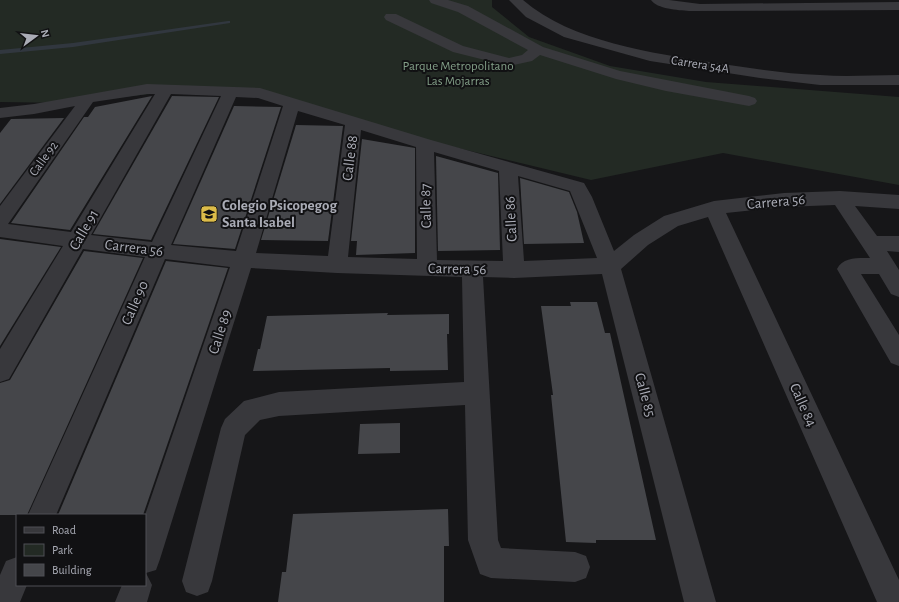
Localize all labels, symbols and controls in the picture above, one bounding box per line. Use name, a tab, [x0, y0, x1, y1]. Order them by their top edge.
north arrow	[16, 16, 56, 56]
text: N	[39, 28, 51, 39]
street label: Carrera 54A	[670, 54, 730, 76]
park label: Parque Metropolitano Las Mojarras	[402, 60, 514, 88]
street label: Calle 88	[340, 134, 360, 182]
street label: Calle 92	[27, 139, 61, 179]
street label: Calle 87	[418, 183, 434, 229]
street label: Carrera 56	[746, 192, 806, 212]
street label: Calle 86	[502, 196, 520, 242]
place label: Colegio Psicopegog Santa Isabel	[222, 198, 337, 230]
school or university icon: Colegio Psicopegog Santa Isabel	[199, 204, 219, 224]
street label: Calle 91	[67, 207, 101, 253]
street label: Carrera 56	[104, 237, 164, 259]
street label: Carrera 56	[428, 261, 486, 277]
street label: Calle 90	[119, 279, 151, 327]
street label: Calle 89	[206, 308, 234, 356]
street label: Calle 85	[632, 371, 658, 419]
street label: Calle 84	[787, 381, 819, 429]
legend	[16, 514, 146, 586]
text: Road	[52, 524, 76, 536]
text: Park	[52, 544, 73, 556]
text: Building	[52, 564, 92, 576]

